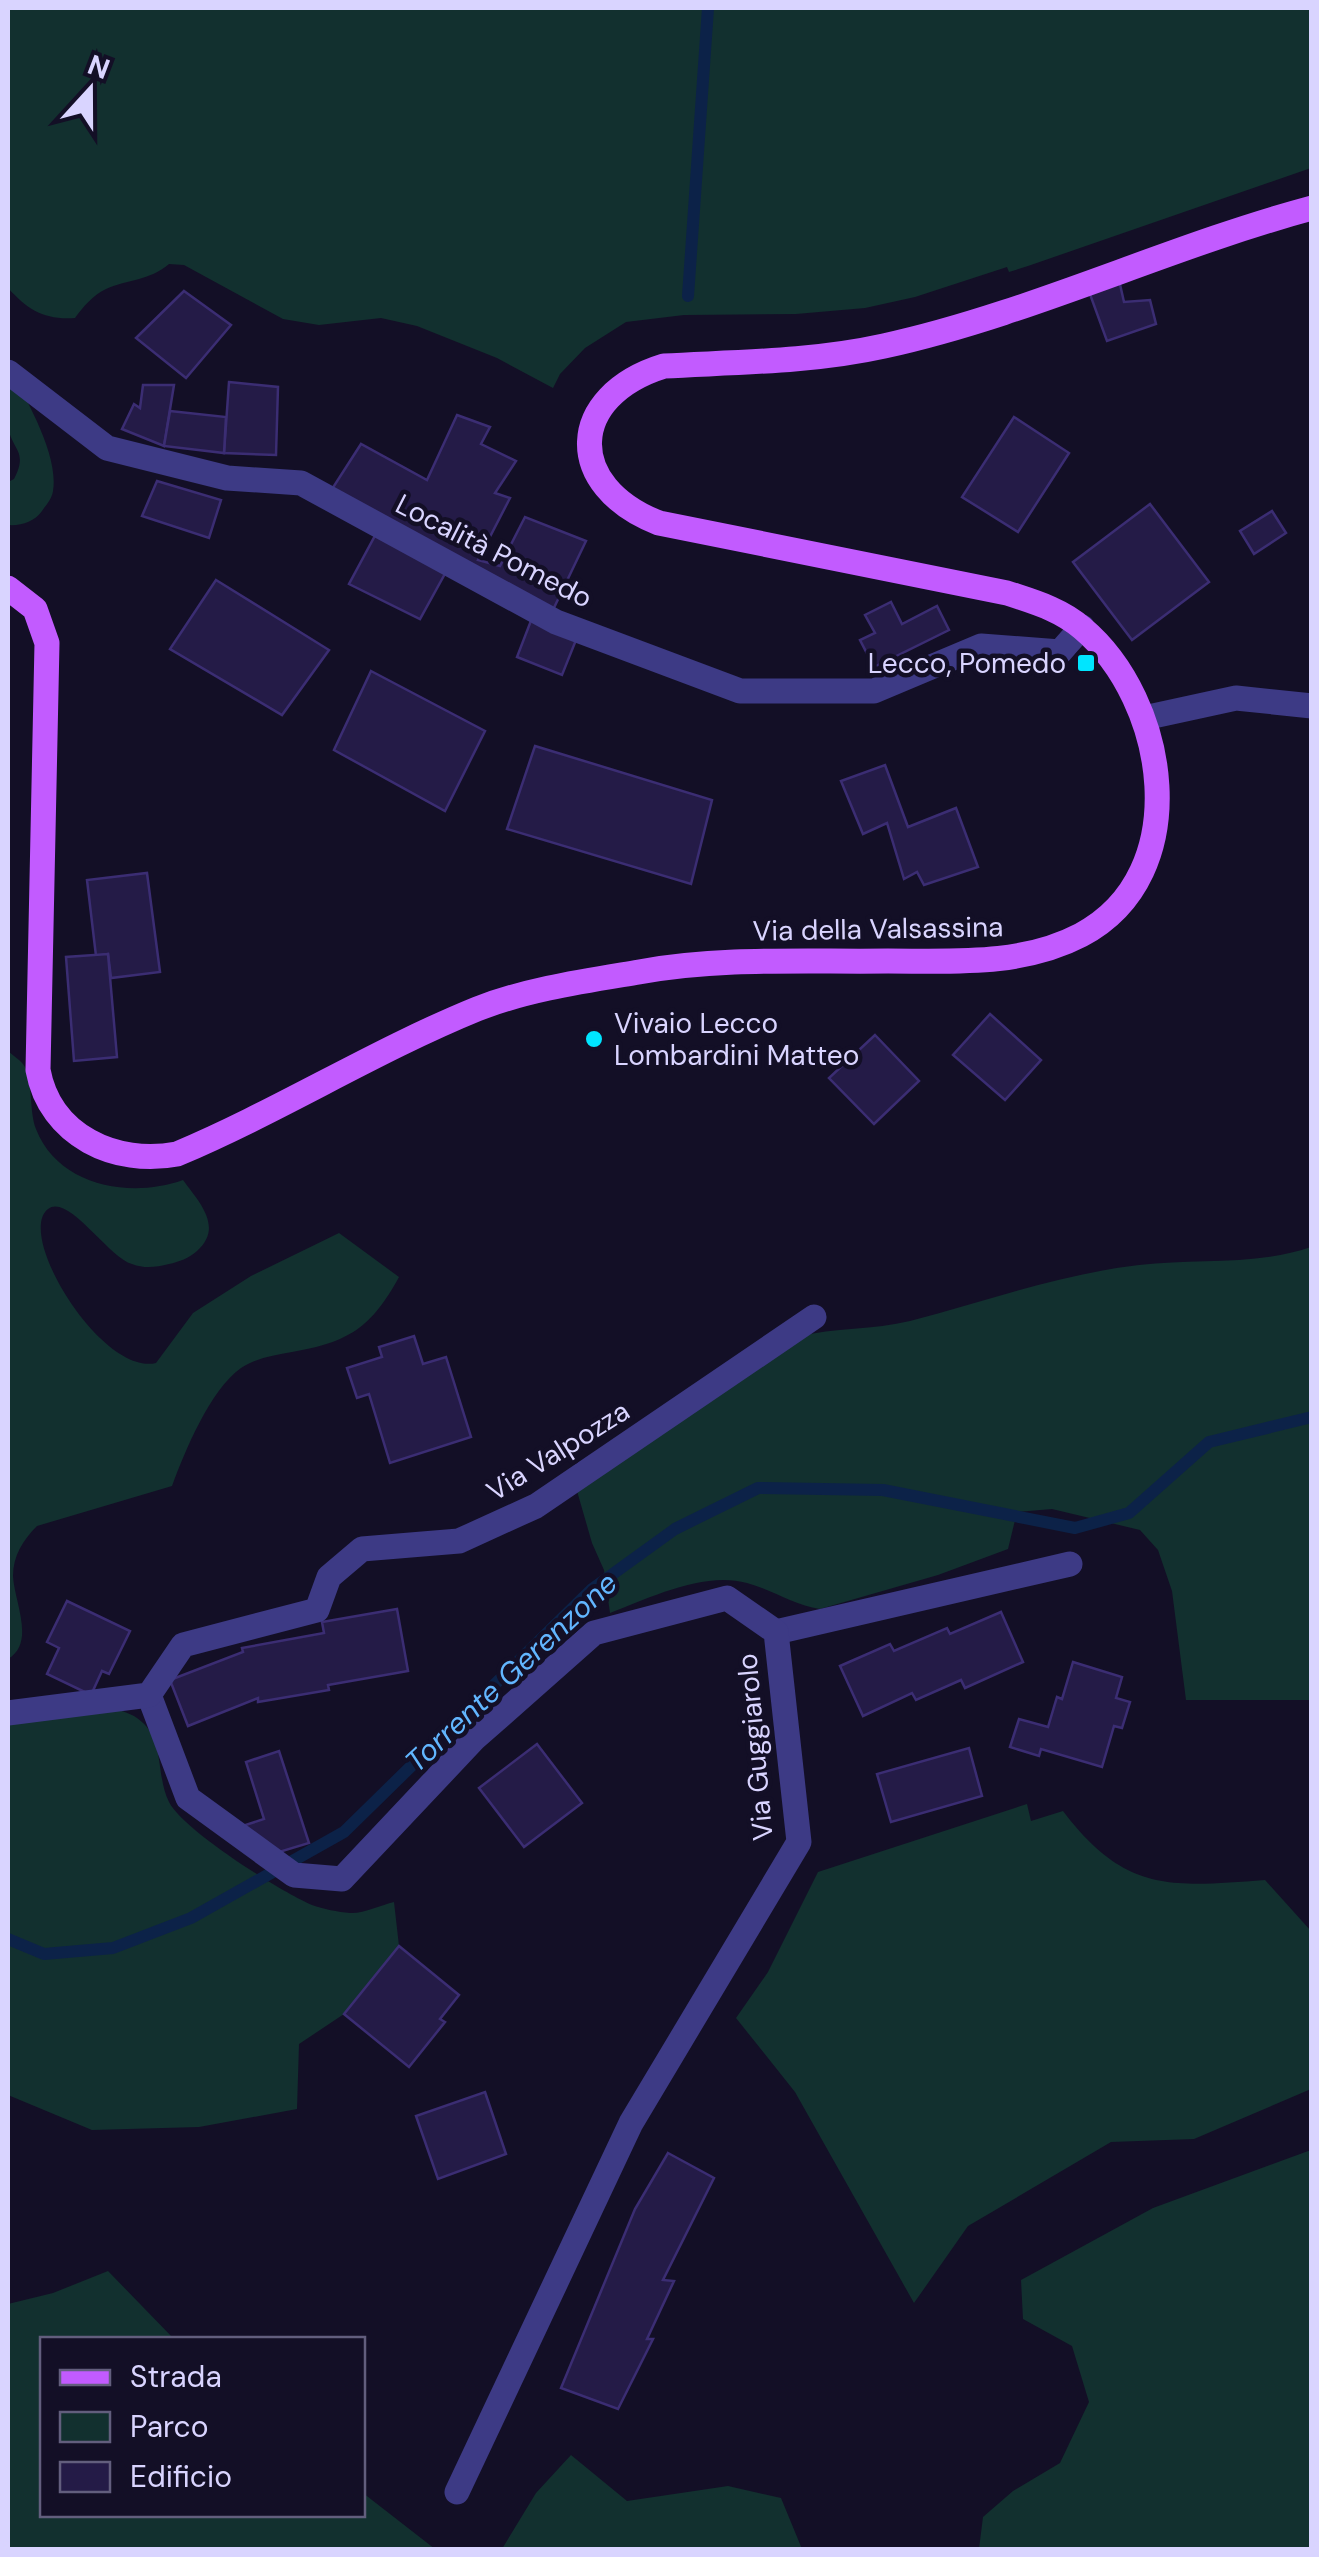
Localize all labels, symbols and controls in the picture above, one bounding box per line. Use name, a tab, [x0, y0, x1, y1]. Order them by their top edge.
north arrow	[40, 40, 140, 140]
text: N	[83, 46, 115, 88]
street label: Località Pomedo	[390, 486, 598, 616]
place label: Lecco, Pomedo	[868, 645, 1066, 682]
marker: Lecco, Pomedo	[1075, 652, 1097, 674]
street label: Via della Valsassina	[752, 908, 1004, 950]
place label: Vivaio Lecco Lombardini Matteo	[614, 1005, 859, 1074]
marker: Vivaio Lecco Lombardini Matteo	[583, 1028, 605, 1050]
street label: Via Valpozza	[480, 1392, 636, 1510]
water label: Torrente Gerenzone	[397, 1563, 625, 1781]
street label: Via Guggiarolo	[728, 1652, 782, 1842]
legend	[40, 2337, 365, 2517]
text: Strada	[130, 2357, 222, 2396]
text: Parco	[130, 2407, 209, 2446]
text: Edificio	[130, 2457, 232, 2496]

